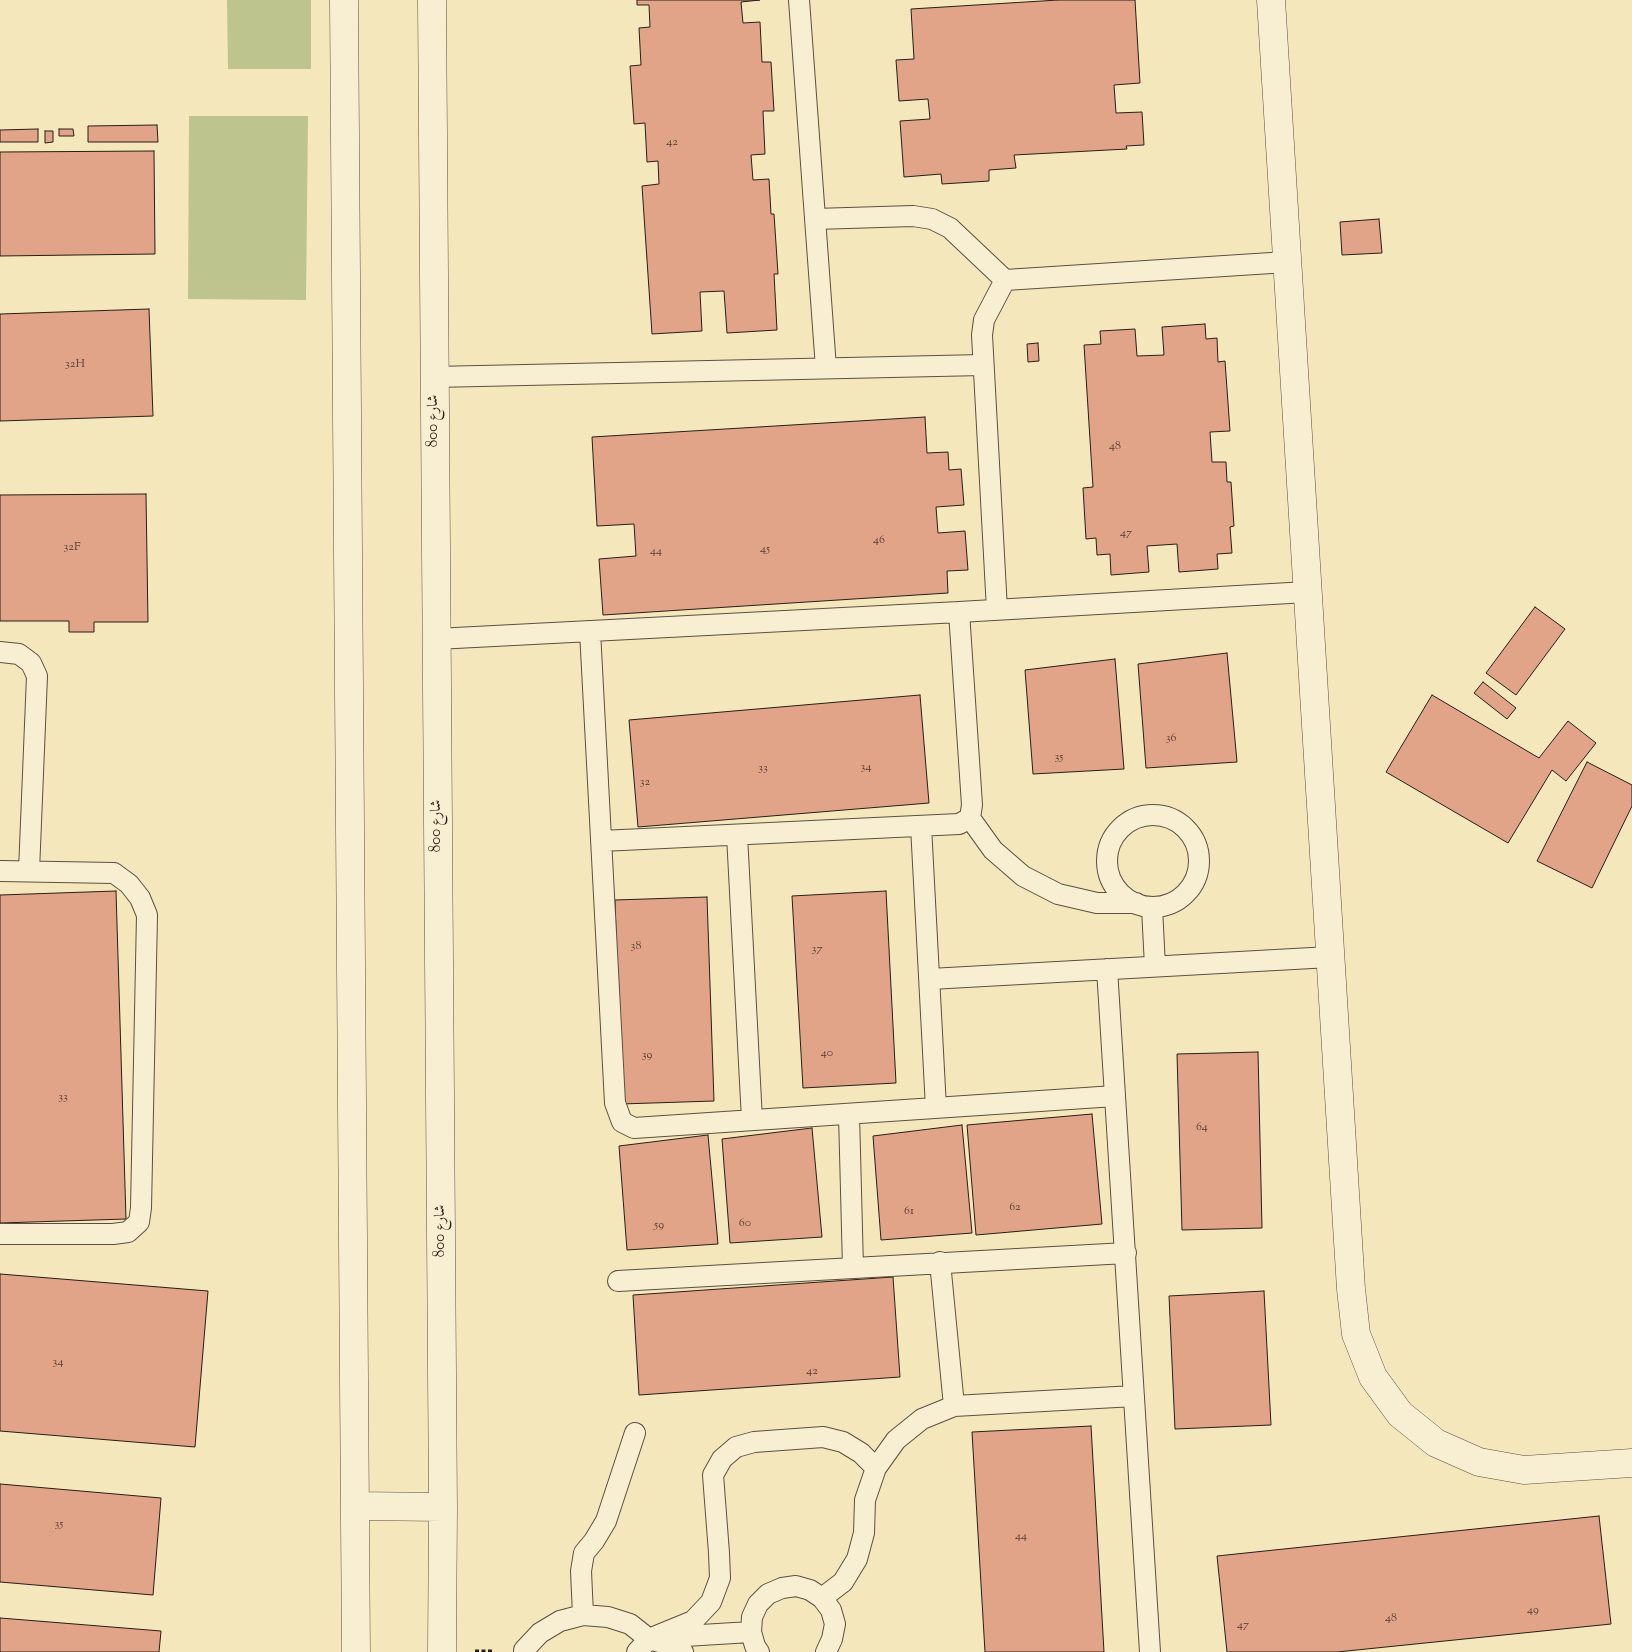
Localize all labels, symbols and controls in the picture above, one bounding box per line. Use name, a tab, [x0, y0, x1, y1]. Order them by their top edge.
house number: 42	[666, 136, 678, 150]
house number: 32H	[65, 358, 85, 372]
street label: شارع 800	[425, 395, 443, 447]
house number: 48	[1109, 440, 1121, 454]
house number: 47	[1120, 527, 1132, 541]
house number: 46	[873, 534, 885, 548]
house number: 32F	[63, 541, 81, 555]
house number: 45	[760, 543, 770, 557]
house number: 44	[650, 545, 662, 559]
house number: 36	[1166, 732, 1176, 746]
house number: 35	[1055, 751, 1063, 765]
house number: 34	[861, 761, 871, 775]
house number: 33	[758, 762, 768, 776]
house number: 32	[640, 776, 650, 790]
street label: شارع 800	[428, 800, 446, 852]
house number: 38	[631, 940, 641, 954]
house number: 37	[812, 943, 822, 957]
house number: 40	[821, 1047, 833, 1061]
house number: 39	[642, 1049, 652, 1063]
house number: 33	[58, 1091, 68, 1105]
house number: 64	[1196, 1121, 1208, 1135]
house number: 62	[1009, 1201, 1021, 1215]
street label: شارع 800	[432, 1205, 450, 1257]
house number: 61	[904, 1205, 914, 1219]
house number: 60	[739, 1217, 751, 1231]
house number: 59	[654, 1219, 664, 1233]
house number: 34	[53, 1356, 63, 1370]
house number: 42	[806, 1365, 818, 1379]
house number: 35	[55, 1518, 63, 1532]
house number: 44	[1015, 1530, 1027, 1544]
house number: 49	[1527, 1604, 1539, 1618]
house number: 48	[1385, 1612, 1397, 1626]
house number: 47	[1237, 1619, 1249, 1633]

